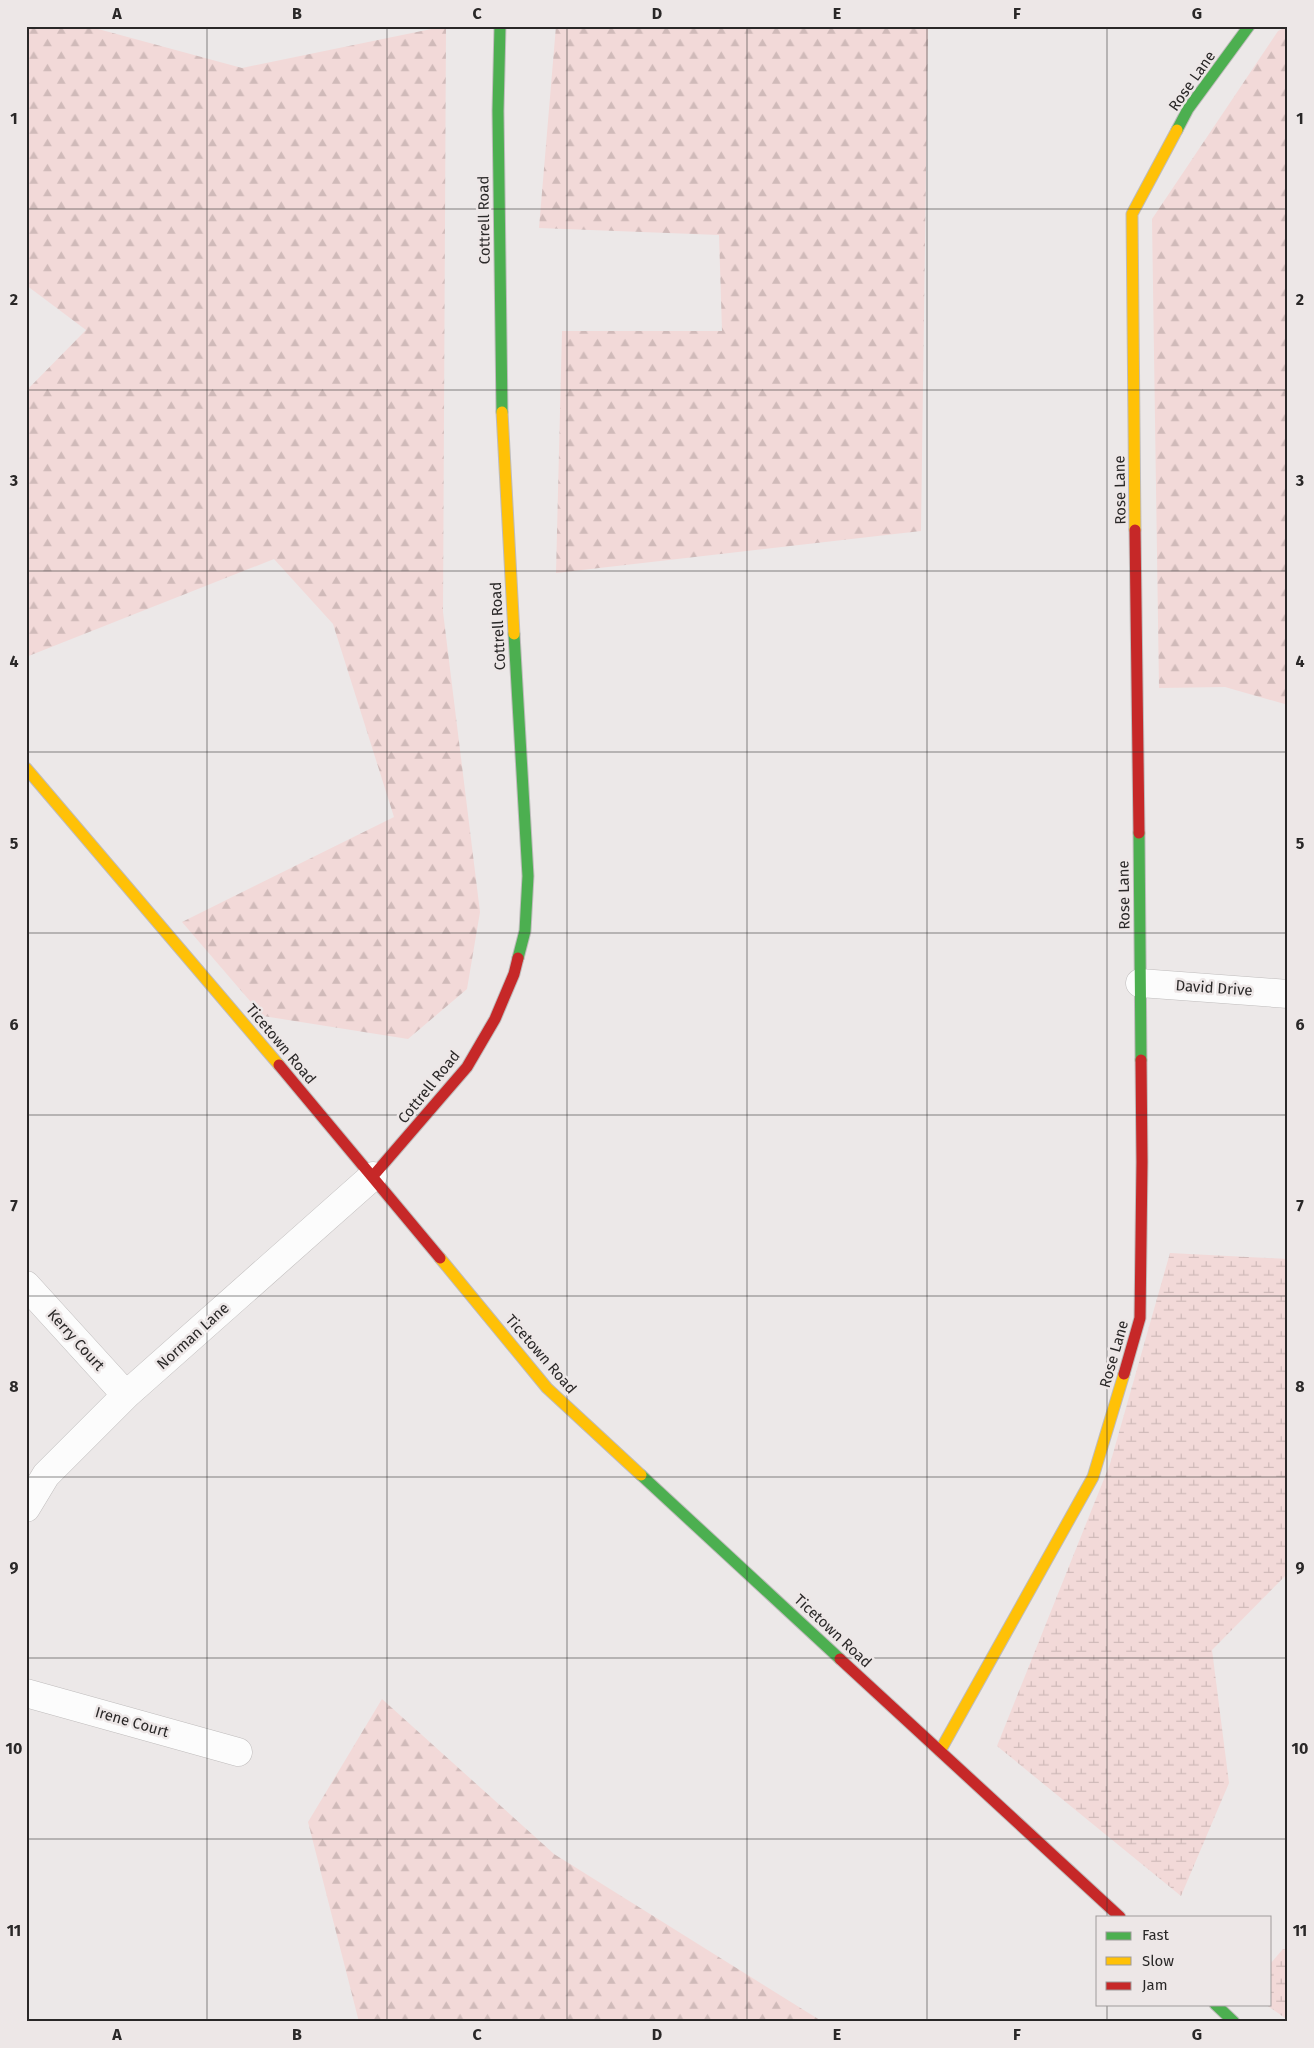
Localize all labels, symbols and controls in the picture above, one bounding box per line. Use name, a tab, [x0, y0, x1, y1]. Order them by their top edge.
text: A	[111, 4, 122, 23]
text: B	[292, 4, 302, 23]
text: C	[472, 4, 482, 23]
text: D	[652, 4, 662, 23]
text: E	[833, 4, 841, 23]
text: F	[1013, 4, 1021, 23]
text: G	[1192, 4, 1202, 23]
street label: Rose Lane	[1165, 47, 1219, 115]
text: 1	[10, 109, 18, 128]
text: 1	[1296, 109, 1304, 128]
street label: Cottrell Road	[474, 176, 494, 264]
text: 2	[10, 290, 18, 309]
text: 2	[1296, 290, 1304, 309]
street label: Rose Lane	[1110, 455, 1130, 525]
text: 3	[9, 471, 18, 490]
text: 3	[1295, 471, 1304, 490]
street label: Cottrell Road	[487, 581, 509, 671]
text: 4	[9, 652, 19, 671]
text: 4	[1295, 652, 1305, 671]
text: 5	[10, 834, 19, 853]
text: 5	[1296, 834, 1305, 853]
street label: Rose Lane	[1114, 860, 1134, 930]
street label: David Drive	[1175, 976, 1253, 1000]
street label: Ticetown Road	[242, 1000, 320, 1088]
text: 6	[9, 1015, 19, 1034]
text: 6	[1295, 1015, 1305, 1034]
street label: Cottrell Road	[394, 1047, 464, 1127]
text: 7	[10, 1196, 18, 1215]
text: 7	[1296, 1196, 1304, 1215]
street label: Norman Lane	[153, 1299, 233, 1373]
street label: Kerry Court	[44, 1306, 109, 1375]
street label: Ticetown Road	[502, 1311, 580, 1397]
street label: Rose Lane	[1096, 1318, 1132, 1390]
text: 8	[9, 1377, 19, 1396]
text: 8	[1295, 1377, 1305, 1396]
text: 9	[10, 1558, 19, 1577]
text: 9	[1296, 1558, 1305, 1577]
street label: Ticetown Road	[791, 1591, 875, 1671]
street label: Irene Court	[93, 1703, 171, 1741]
text: 10	[6, 1739, 22, 1758]
text: 10	[1292, 1739, 1308, 1758]
legend	[1096, 1916, 1272, 2006]
text: 11	[7, 1921, 21, 1940]
text: 11	[1293, 1921, 1307, 1940]
text: Fast	[1142, 1926, 1169, 1944]
text: Slow	[1142, 1952, 1174, 1970]
text: Jam	[1142, 1976, 1168, 1994]
text: A	[111, 2025, 122, 2044]
text: B	[292, 2025, 302, 2044]
text: C	[472, 2025, 482, 2044]
text: D	[652, 2025, 662, 2044]
text: E	[833, 2025, 841, 2044]
text: F	[1013, 2025, 1021, 2044]
text: G	[1192, 2025, 1202, 2044]

